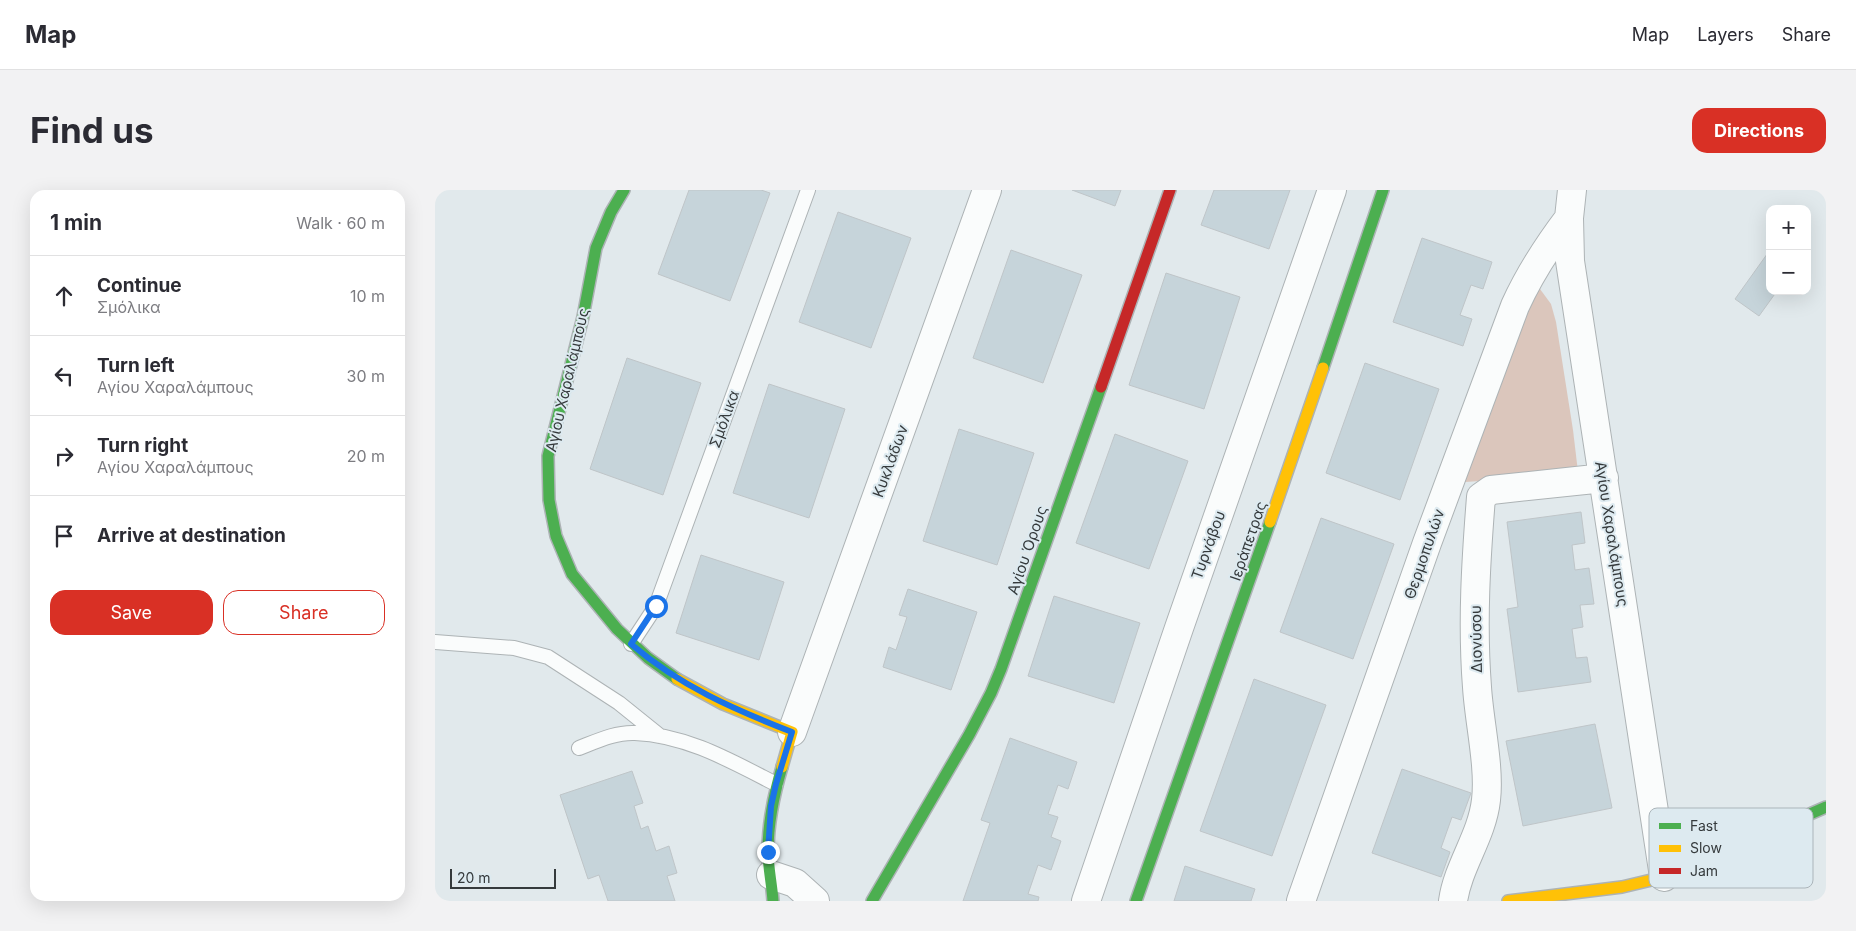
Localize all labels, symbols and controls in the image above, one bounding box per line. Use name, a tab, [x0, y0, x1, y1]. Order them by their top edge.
text: Map	[25, 20, 76, 49]
text: Map	[1632, 24, 1669, 45]
text: Layers	[1697, 24, 1754, 45]
text: Share	[1782, 24, 1831, 45]
button: Directions	[1692, 108, 1826, 153]
text: Find us	[30, 109, 154, 151]
map controls	[1766, 205, 1811, 295]
button: +	[1766, 205, 1811, 250]
text: 1 min	[50, 210, 102, 235]
text: Walk · 60 m	[296, 213, 385, 233]
button: −	[1766, 250, 1811, 295]
text: Continue	[97, 274, 182, 297]
icon: ahead	[50, 282, 78, 310]
text: 10 m	[350, 286, 385, 306]
text: Σμόλικα	[97, 297, 161, 317]
street label: Αγίου Χαραλάμπους	[541, 306, 593, 454]
text: Turn left	[97, 354, 175, 377]
icon: left	[50, 362, 78, 390]
text: 30 m	[347, 366, 385, 386]
text: Αγίου Χαραλάμπους	[97, 377, 254, 397]
street label: Σμόλικα	[705, 388, 743, 450]
street label: Κυκλάδων	[868, 422, 912, 500]
text: Turn right	[97, 434, 188, 457]
icon: right	[50, 442, 78, 470]
text: 20 m	[347, 446, 385, 466]
text: Αγίου Χαραλάμπους	[97, 457, 254, 477]
street label: Αγίου Χαραλάμπους	[1591, 460, 1633, 608]
street label: Ιεράπετρας	[1225, 499, 1271, 583]
street label: Αγίου Όρους	[1003, 503, 1051, 597]
street label: Θερμοπυλών	[1400, 506, 1448, 602]
street label: Τυρνάβου	[1187, 508, 1229, 582]
icon: arrive	[50, 522, 78, 550]
text: Arrive at destination	[97, 524, 286, 547]
button: Save	[50, 590, 213, 635]
button: Share	[223, 590, 385, 635]
route start	[645, 595, 668, 618]
street label: Διονύσου	[1466, 605, 1486, 673]
legend	[1649, 808, 1813, 888]
text: Fast	[1690, 817, 1718, 834]
text: Slow	[1690, 839, 1722, 856]
route end	[757, 841, 780, 864]
text: Jam	[1690, 862, 1718, 879]
scale bar	[450, 866, 556, 889]
text: 20 m	[457, 869, 491, 886]

